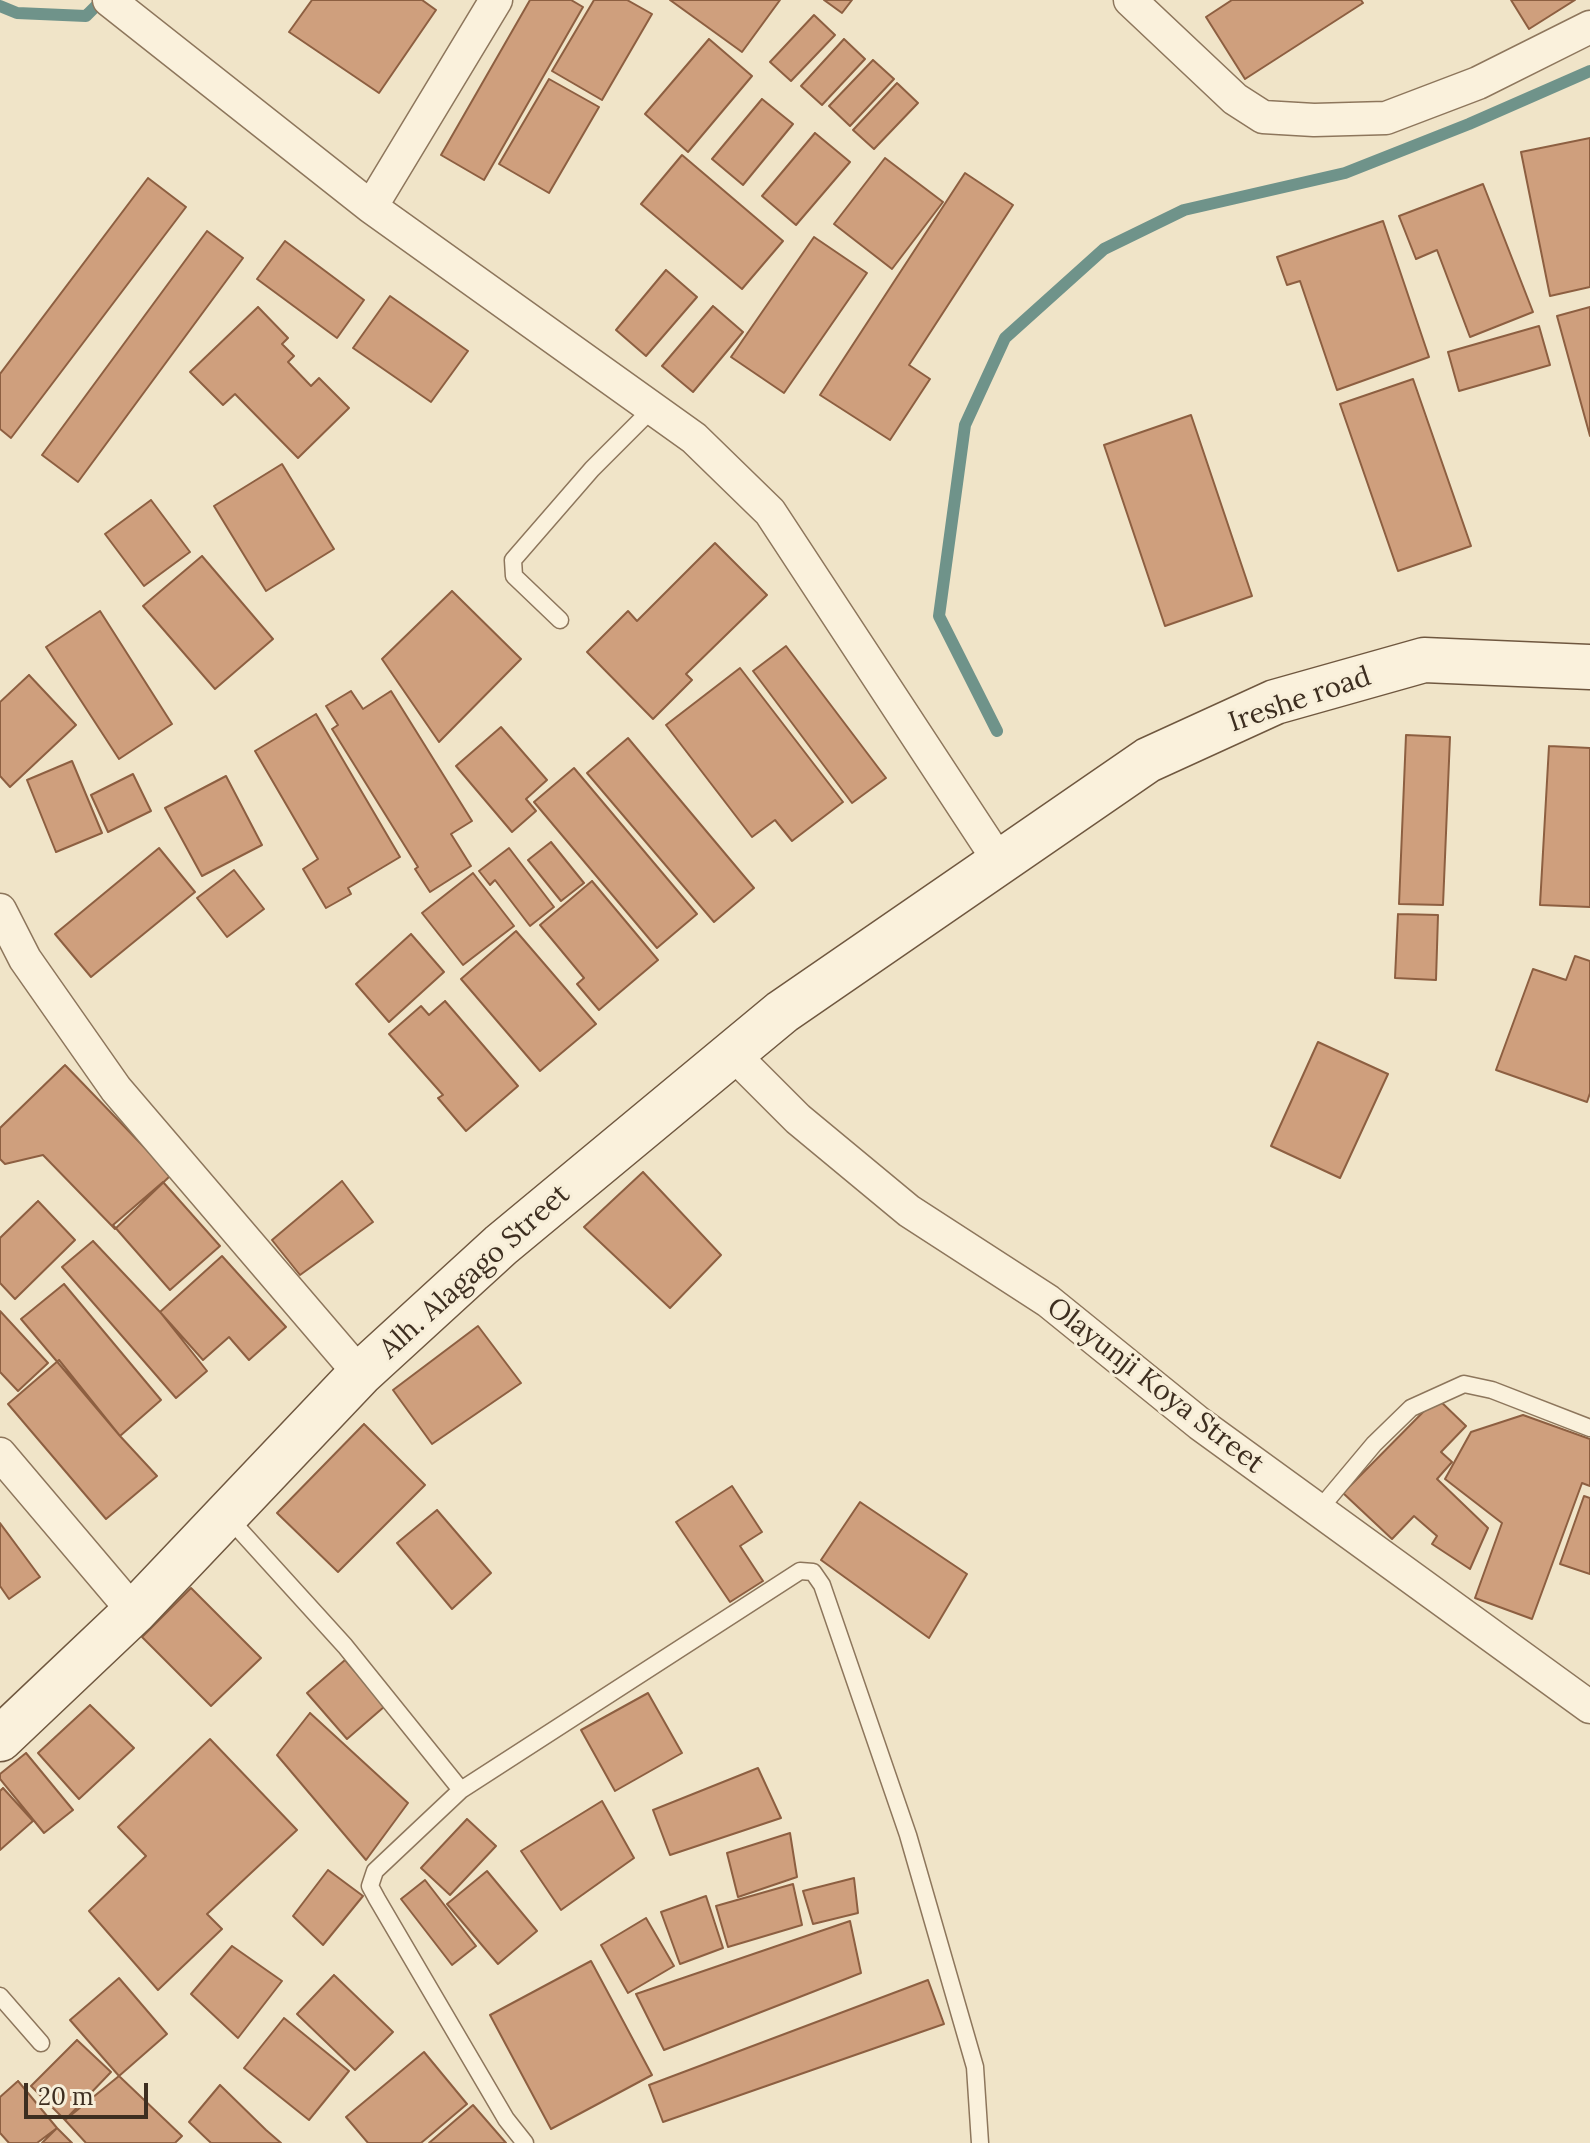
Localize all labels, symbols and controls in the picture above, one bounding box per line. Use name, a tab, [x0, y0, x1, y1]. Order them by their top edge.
street label: Ireshe road	[1225, 660, 1375, 740]
street label: Alh. Alagago Street	[373, 1178, 577, 1366]
street label: Olayunji Koya Street	[1040, 1291, 1270, 1481]
scale bar	[28, 2067, 152, 2117]
text: 20 m	[38, 2081, 94, 2112]

